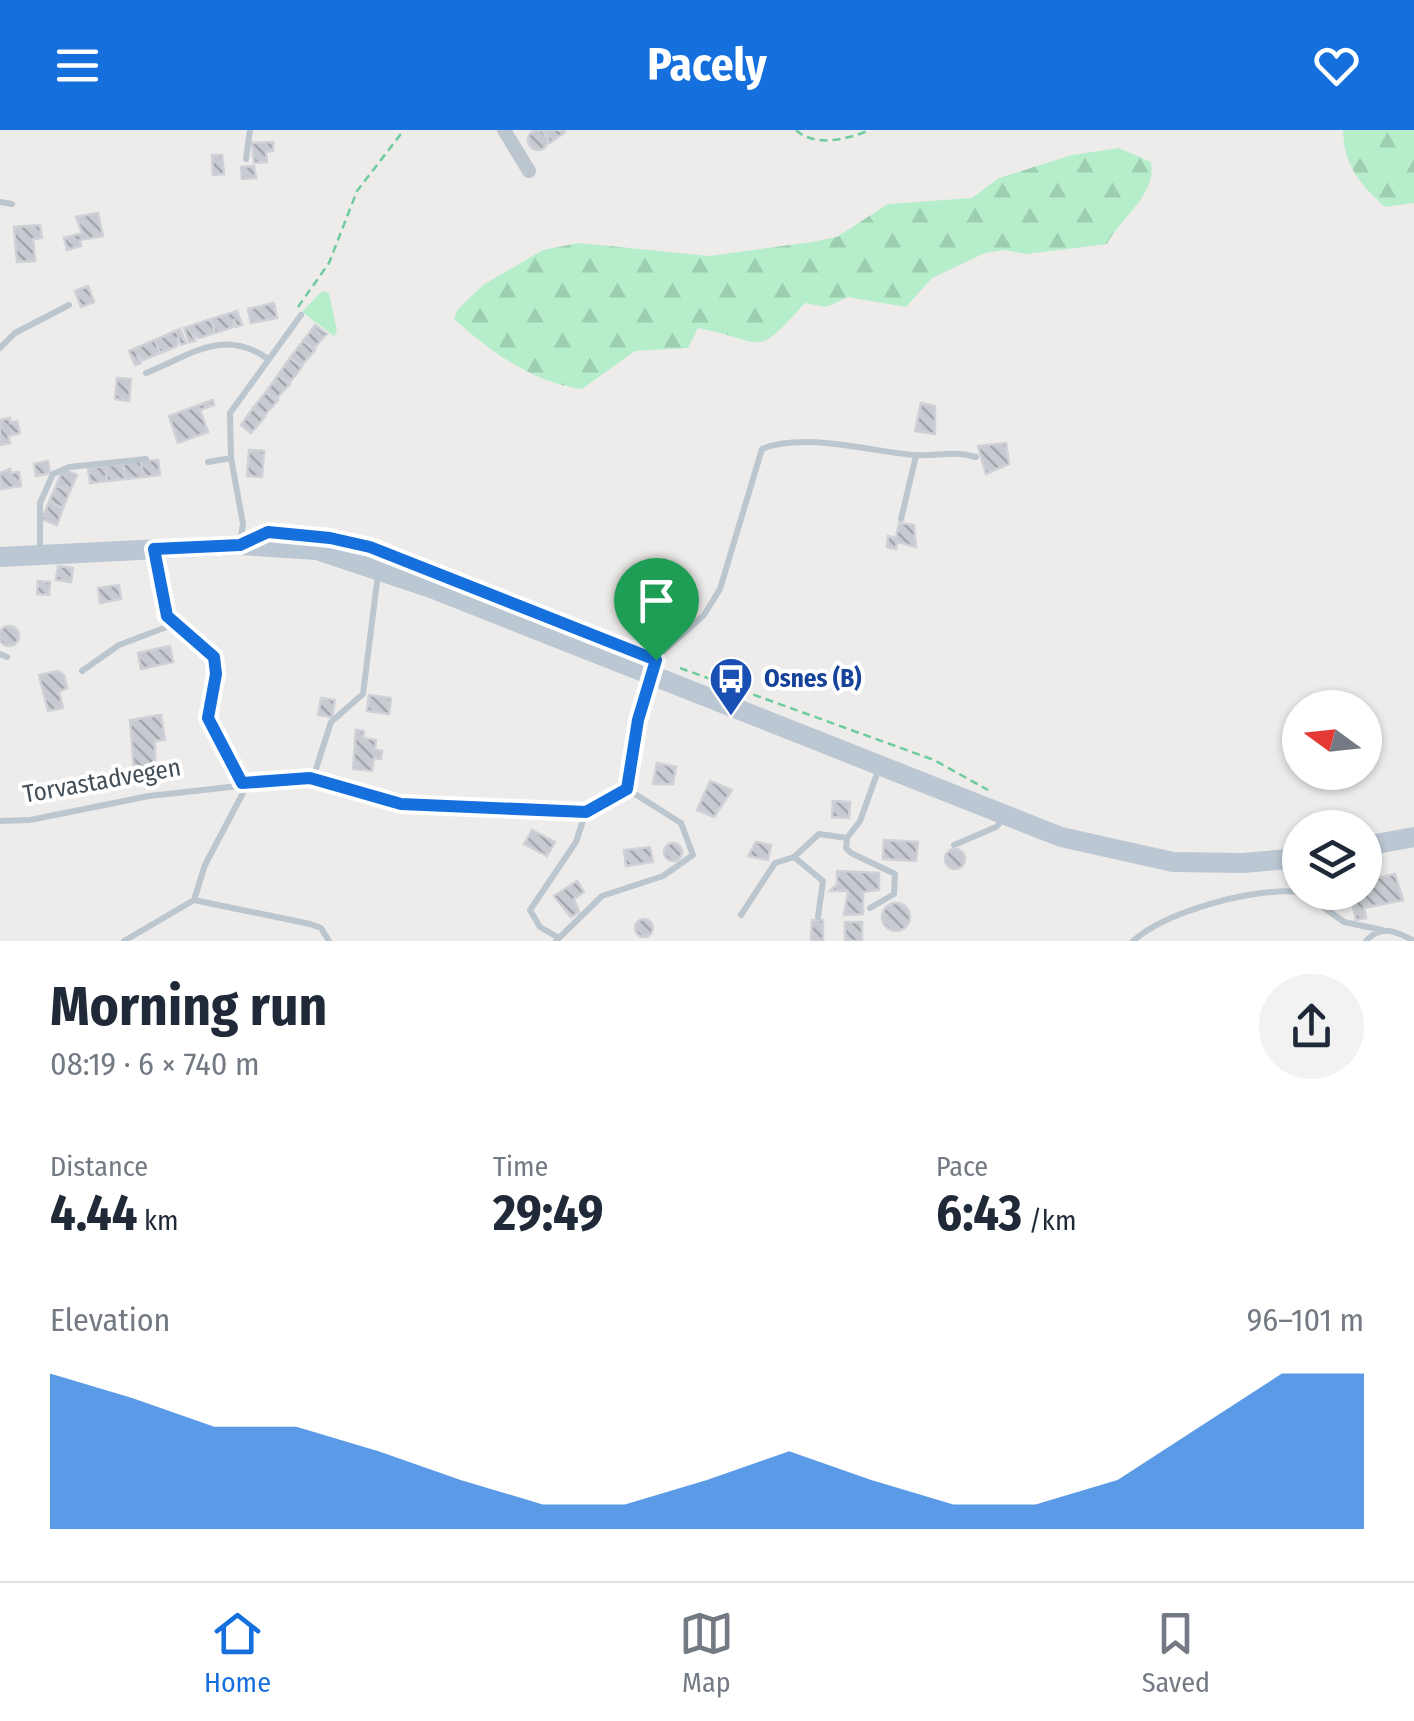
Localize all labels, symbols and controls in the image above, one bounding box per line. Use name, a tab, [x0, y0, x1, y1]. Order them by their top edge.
icon: menu	[50, 38, 105, 93]
text: Pacely	[647, 38, 767, 92]
icon: heart	[1309, 38, 1364, 93]
pin	[614, 558, 699, 661]
icon: arrive	[629, 573, 684, 628]
bus stop icon: Osnes (B)	[708, 656, 754, 717]
place label: Osnes (B)	[764, 664, 862, 694]
north arrow	[1282, 690, 1382, 790]
map controls	[1282, 690, 1382, 910]
street label: Torvastadvegen	[21, 752, 183, 810]
button: layers	[1282, 810, 1382, 910]
text: Morning run	[50, 974, 327, 1040]
button: share	[1259, 974, 1364, 1079]
text: 08:19 · 6 × 740 m	[50, 1045, 260, 1083]
text: Distance	[50, 1150, 148, 1183]
text: Time	[493, 1150, 548, 1183]
text: Pace	[936, 1150, 988, 1183]
text: 4.44	[50, 1183, 137, 1243]
text: 29:49	[493, 1183, 604, 1243]
text: 6:43	[936, 1183, 1022, 1243]
text: km	[137, 1204, 179, 1237]
text: /km	[1022, 1204, 1076, 1237]
text: Elevation	[50, 1301, 170, 1339]
text: 96–101 m	[1247, 1301, 1364, 1339]
tab: Home	[204, 1606, 271, 1699]
tab: Map	[679, 1606, 734, 1699]
tab: Saved	[1142, 1606, 1210, 1699]

